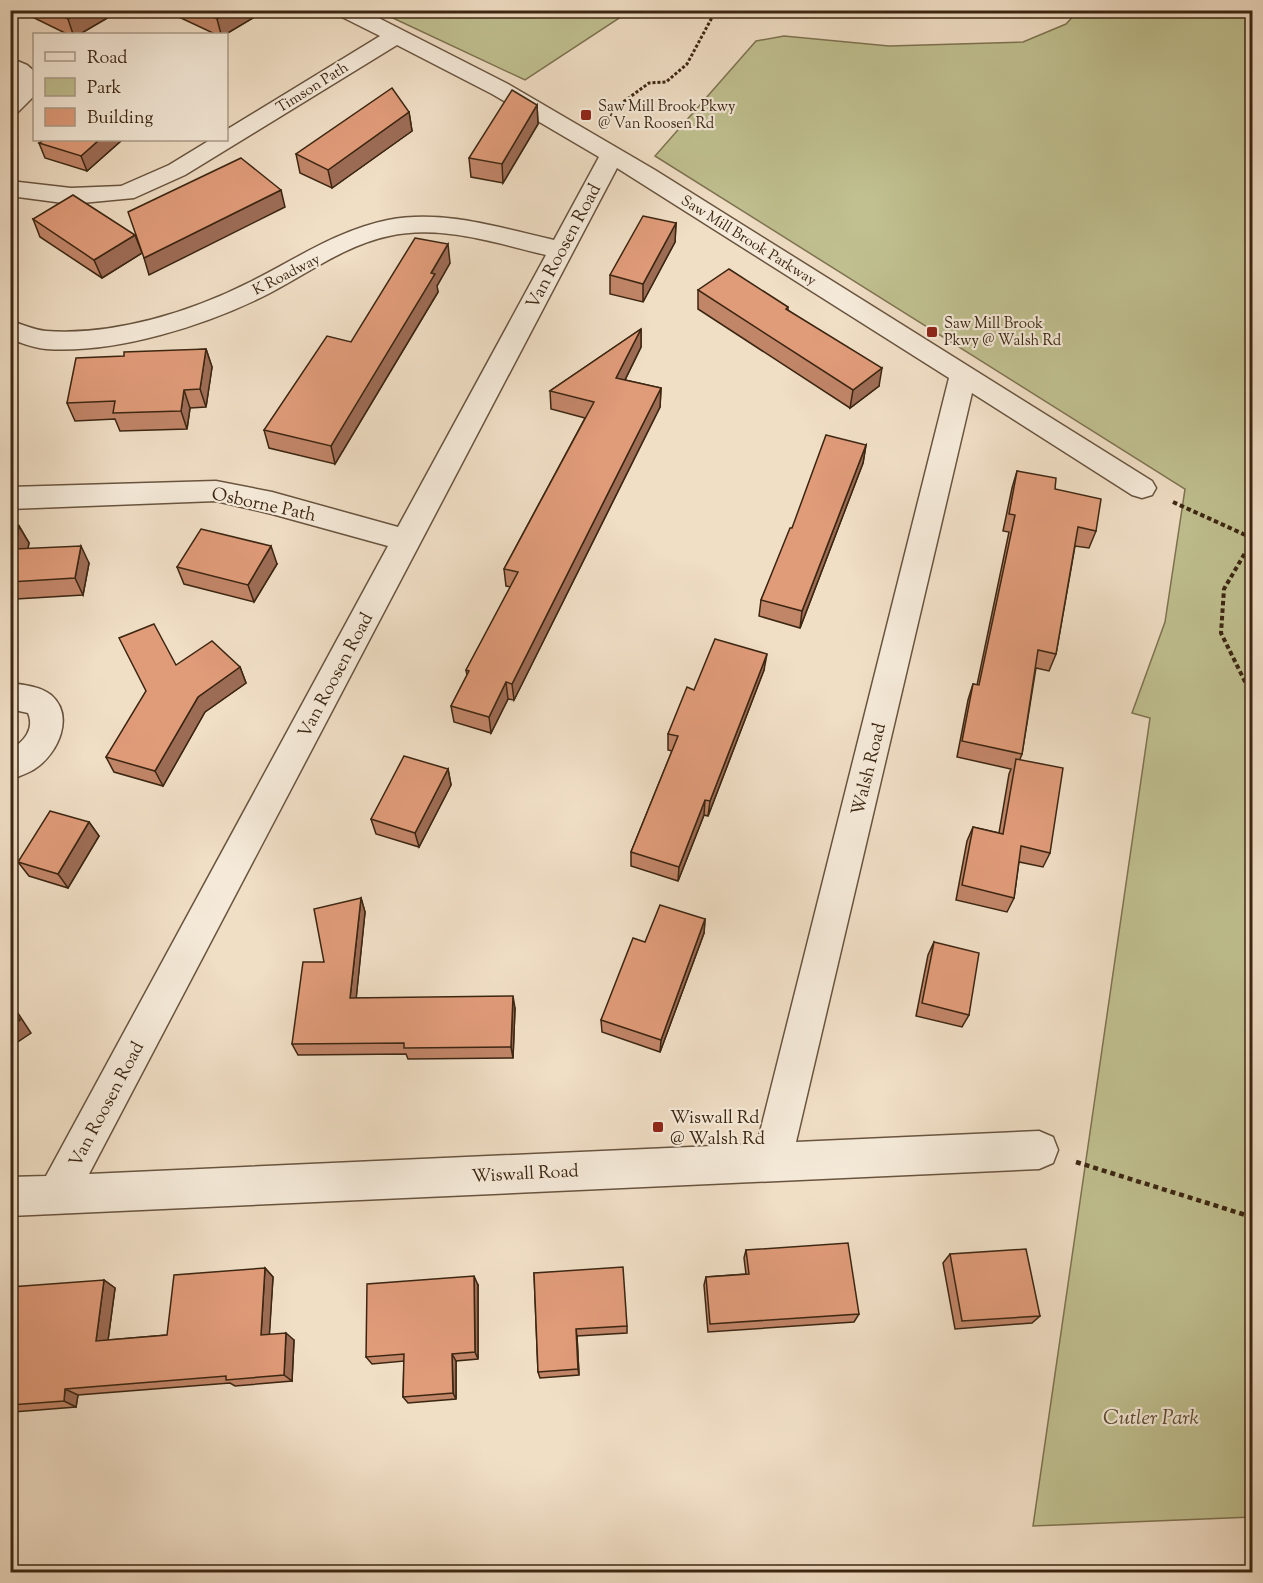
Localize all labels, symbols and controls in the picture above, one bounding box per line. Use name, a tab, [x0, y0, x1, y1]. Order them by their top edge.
legend	[33, 33, 228, 141]
text: Road	[87, 46, 127, 72]
street label: Timson Path	[273, 58, 353, 119]
text: Park	[87, 76, 122, 102]
place label: Saw Mill Brook Pkwy @ Van Roosen Rd	[598, 97, 736, 135]
text: Building	[87, 106, 153, 132]
marker: Saw Mill Brook Pkwy @ Van Roosen Rd	[579, 108, 593, 122]
street label: Van Roosen Road	[521, 180, 609, 314]
street label: Saw Mill Brook Parkway	[676, 191, 820, 292]
street label: K Roadway	[249, 249, 324, 301]
place label: Saw Mill Brook Pkwy @ Walsh Rd	[944, 314, 1062, 352]
marker: Saw Mill Brook Pkwy @ Walsh Rd	[925, 325, 939, 339]
street label: Osborne Path	[209, 482, 319, 530]
street label: Van Roosen Road	[293, 609, 381, 743]
street label: Walsh Road	[846, 721, 894, 818]
street label: Van Roosen Road	[64, 1038, 152, 1172]
place label: Wiswall Rd @ Walsh Rd	[670, 1106, 765, 1153]
marker: Wiswall Rd @ Walsh Rd	[651, 1120, 665, 1134]
street label: Wiswall Road	[471, 1159, 579, 1191]
park label: Cutler Park	[1103, 1404, 1200, 1434]

